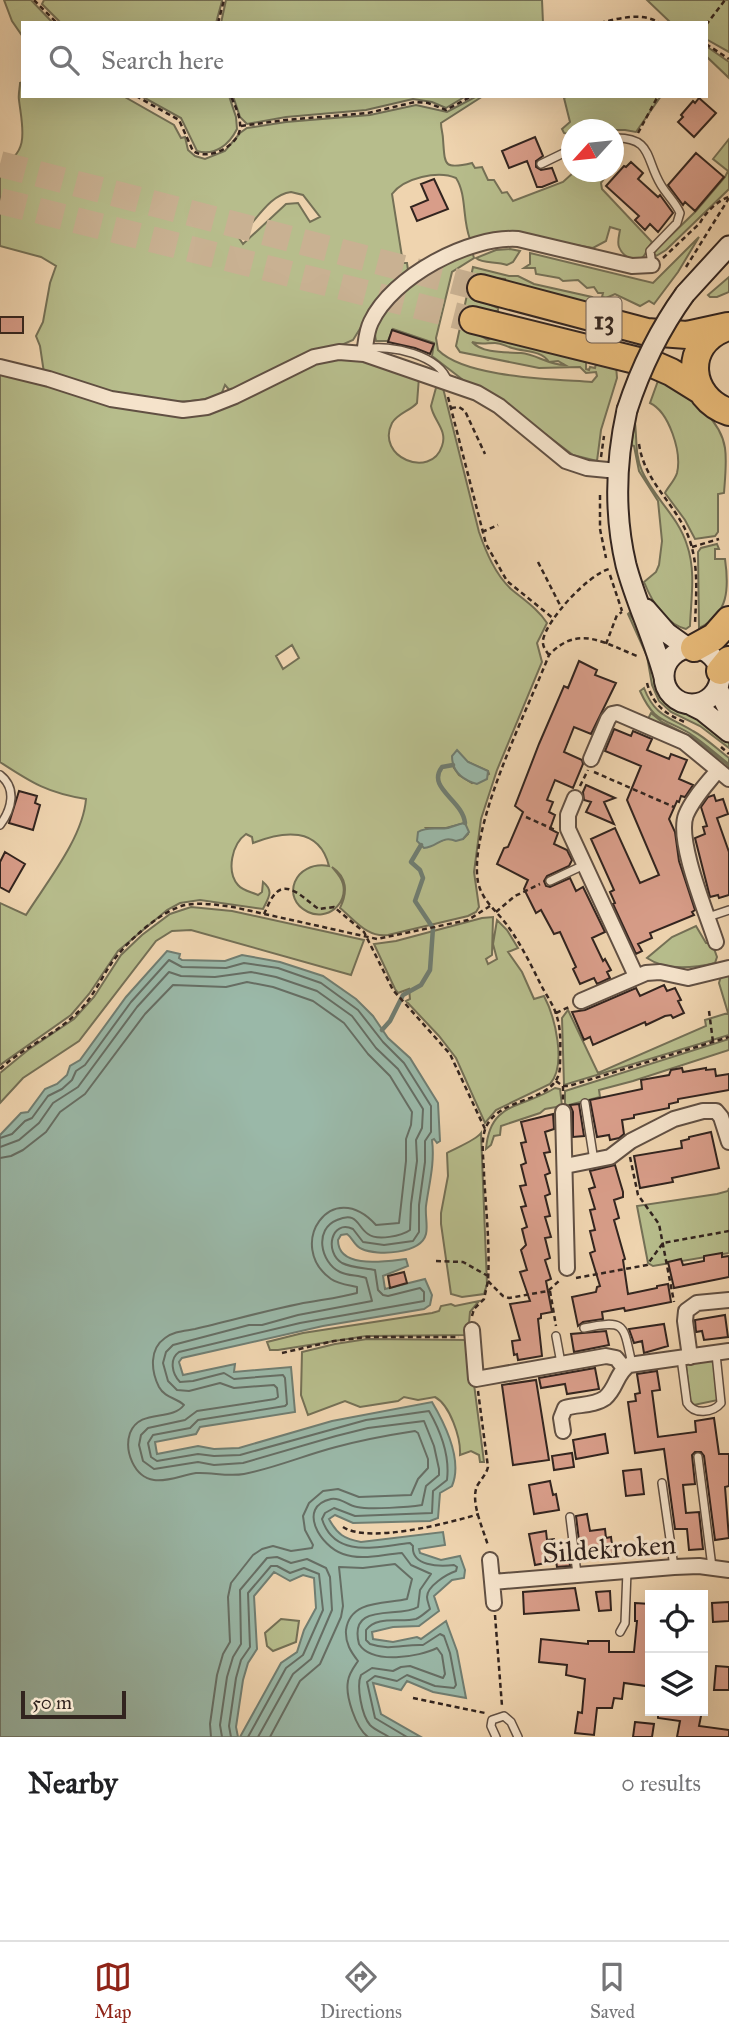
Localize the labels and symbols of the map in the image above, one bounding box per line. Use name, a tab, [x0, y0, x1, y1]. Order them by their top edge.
north arrow	[561, 119, 624, 182]
road number: 13	[586, 298, 622, 342]
street label: Sildekroken	[541, 1526, 677, 1571]
scale bar	[21, 1688, 126, 1720]

